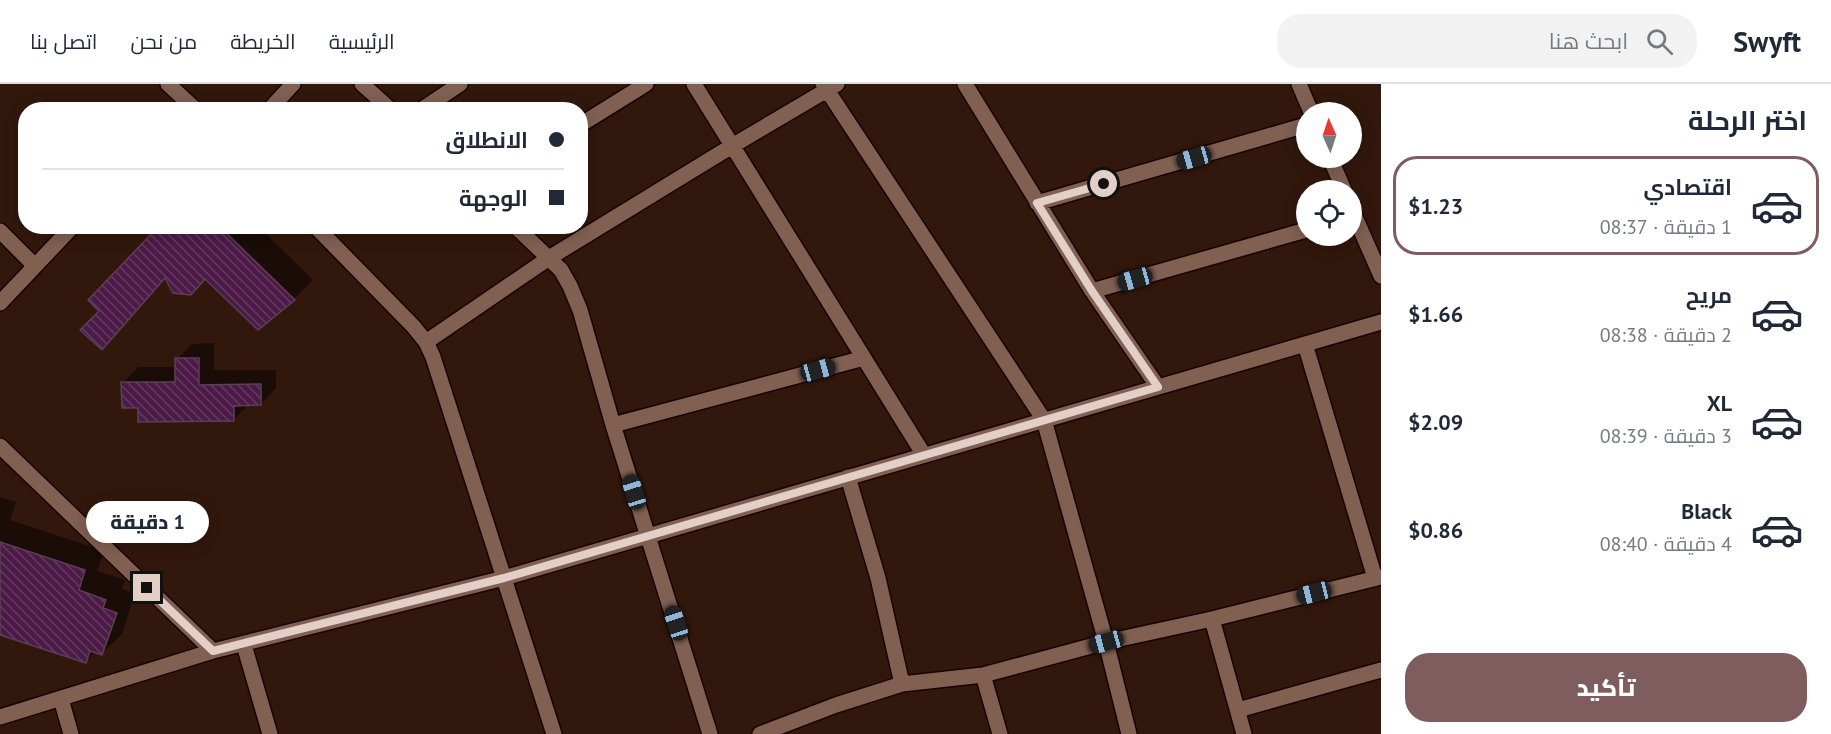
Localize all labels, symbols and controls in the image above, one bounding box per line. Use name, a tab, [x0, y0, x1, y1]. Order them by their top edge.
search box	[1277, 14, 1697, 68]
text: Swyft	[1733, 23, 1801, 60]
icon: search	[1643, 25, 1676, 58]
text: ابحث هنا	[1549, 27, 1628, 55]
text: اتصل بنا	[30, 28, 97, 55]
text: من نحن	[130, 28, 197, 55]
text: الخريطة	[230, 28, 296, 55]
text: الرئيسية	[329, 28, 395, 55]
north arrow	[1296, 102, 1362, 168]
map controls	[1296, 102, 1362, 246]
text: اختر الرحلة	[1688, 103, 1807, 137]
text: الانطلاق	[445, 126, 528, 154]
car	[1174, 144, 1214, 172]
route start	[1090, 170, 1117, 197]
text: اقتصادي	[1643, 173, 1732, 201]
icon: car	[1750, 179, 1804, 233]
button: locate	[1296, 180, 1362, 246]
text: الوجهة	[459, 184, 528, 212]
text: $1.23	[1408, 192, 1463, 220]
text: 1 دقيقة · 08:37	[1600, 214, 1732, 240]
car	[1115, 265, 1155, 293]
text: مريح	[1686, 281, 1732, 309]
icon: car	[1750, 287, 1804, 341]
text: $1.66	[1408, 300, 1463, 328]
text: 2 دقيقة · 08:38	[1600, 322, 1732, 348]
car	[798, 357, 838, 383]
text: XL	[1707, 389, 1732, 417]
icon: car	[1750, 395, 1804, 449]
text: $2.09	[1408, 408, 1463, 436]
text: 3 دقيقة · 08:39	[1600, 423, 1732, 449]
car	[620, 472, 648, 512]
text: Black	[1681, 497, 1732, 525]
callout: 1 دقيقة	[86, 501, 208, 543]
icon: car	[1750, 503, 1804, 557]
text: 1 دقيقة	[110, 509, 185, 535]
text: $0.86	[1408, 516, 1463, 544]
text: 4 دقيقة · 08:40	[1600, 531, 1732, 557]
route end	[133, 574, 160, 601]
car	[1294, 580, 1334, 606]
car	[662, 603, 690, 643]
car	[1086, 629, 1126, 655]
button: تأكيد	[1405, 653, 1807, 722]

